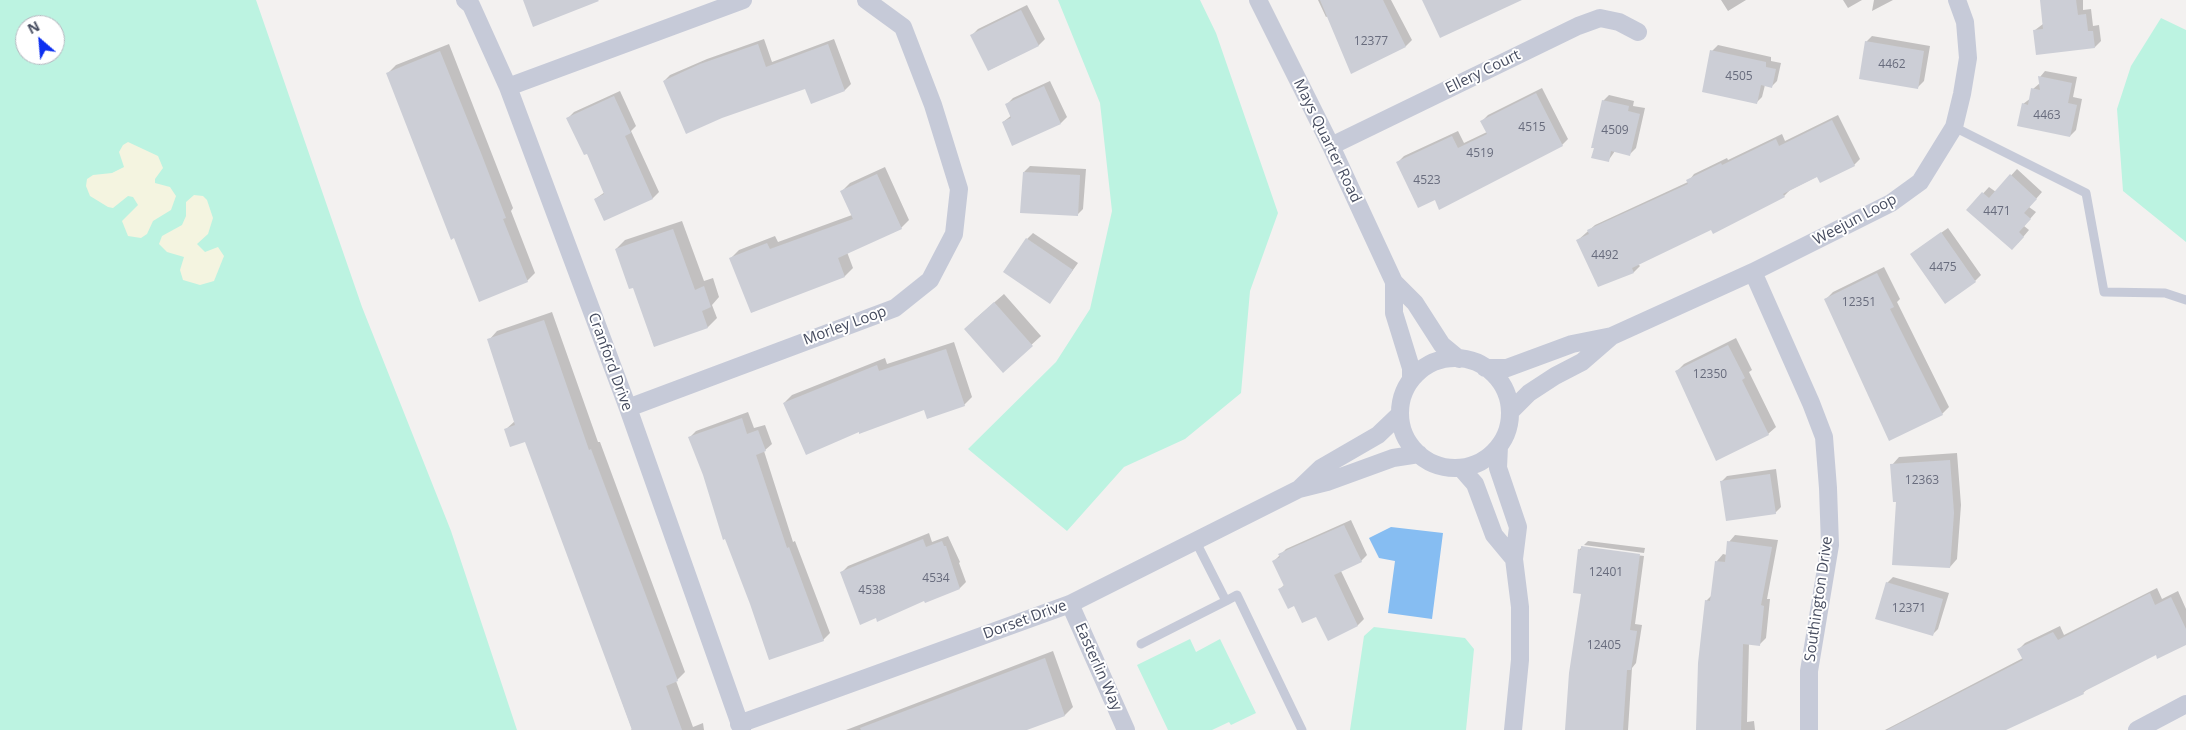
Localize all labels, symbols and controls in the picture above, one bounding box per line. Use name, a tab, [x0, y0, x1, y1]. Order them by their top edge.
north arrow	[15, 15, 65, 65]
text: N	[24, 16, 43, 38]
house number: 12377	[1354, 35, 1388, 49]
street label: Ellery Court	[1443, 46, 1523, 98]
house number: 4462	[1878, 58, 1906, 72]
house number: 4505	[1725, 70, 1753, 84]
street label: Mays Quarter Road	[1289, 76, 1365, 206]
house number: 4463	[2033, 109, 2061, 123]
house number: 4515	[1518, 121, 1546, 135]
house number: 4509	[1601, 124, 1629, 138]
house number: 4519	[1466, 147, 1494, 161]
house number: 4523	[1413, 174, 1441, 188]
street label: Weejun Loop	[1810, 190, 1900, 250]
house number: 4471	[1983, 205, 2011, 219]
house number: 4492	[1591, 249, 1619, 263]
house number: 4475	[1929, 261, 1957, 275]
house number: 12351	[1842, 296, 1876, 310]
street label: Morley Loop	[801, 303, 889, 349]
street label: Cranford Drive	[584, 310, 636, 414]
house number: 12350	[1693, 368, 1727, 382]
house number: 12363	[1905, 474, 1939, 488]
street label: Southington Drive	[1801, 535, 1837, 663]
house number: 12401	[1589, 566, 1623, 580]
house number: 4534	[922, 572, 950, 586]
house number: 4538	[858, 584, 886, 598]
street label: Dorset Drive	[981, 597, 1069, 643]
house number: 12371	[1892, 602, 1926, 616]
street label: Easterlin Way	[1071, 620, 1125, 714]
house number: 12405	[1587, 639, 1621, 653]

